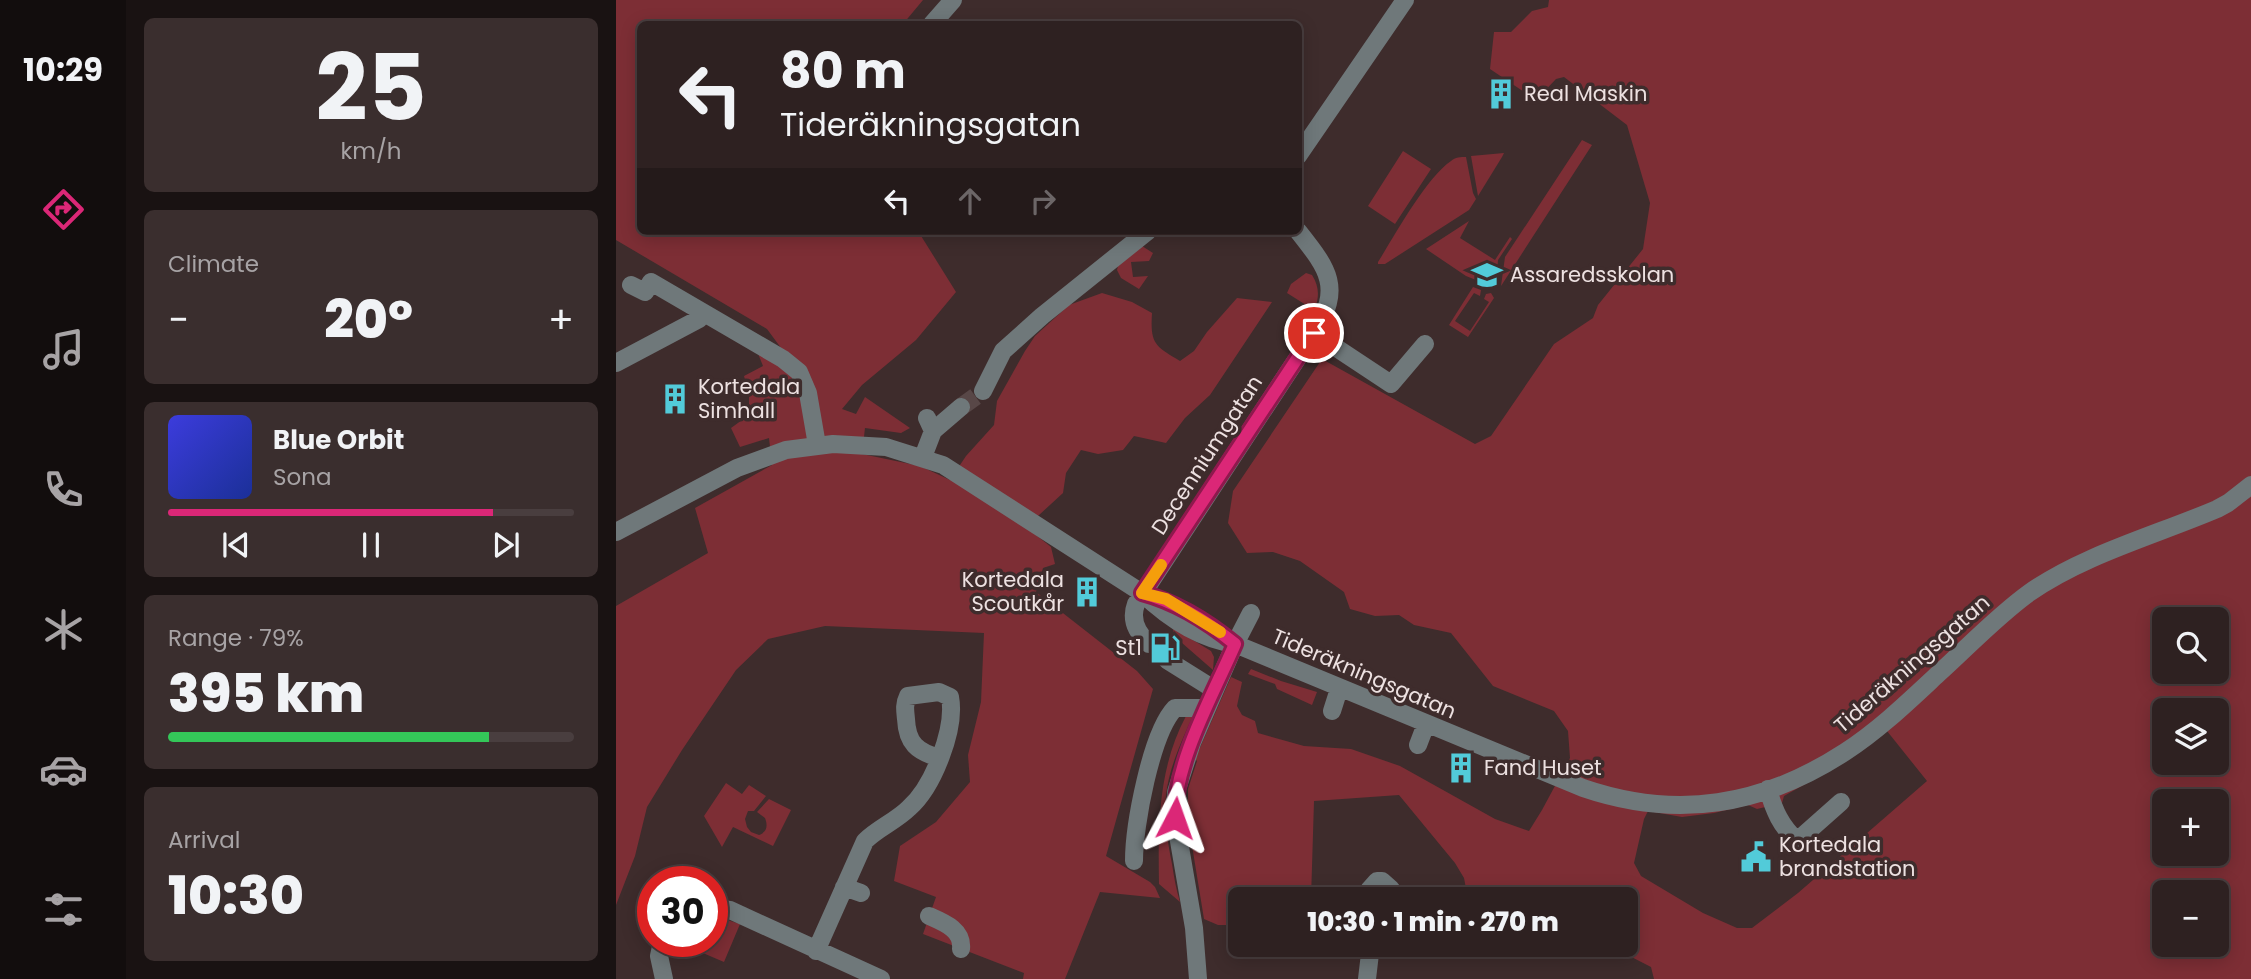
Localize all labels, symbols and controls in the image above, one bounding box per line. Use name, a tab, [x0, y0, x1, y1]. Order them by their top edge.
text: 25	[315, 24, 427, 152]
text: 80 m	[780, 37, 906, 105]
text: 10:29	[23, 47, 103, 92]
icon: left	[665, 49, 756, 140]
building icon: Real Maskin	[1484, 77, 1518, 111]
place label: Real Maskin	[1524, 79, 1647, 108]
text: Tideräkningsgatan	[780, 102, 1081, 147]
text: km/h	[340, 135, 402, 167]
icon: left	[878, 182, 916, 220]
icon: ahead	[951, 182, 989, 220]
icon: right	[1024, 182, 1062, 220]
icon: directions	[39, 185, 88, 234]
text: Climate	[168, 248, 259, 280]
school or university icon: Assaredsskolan	[1470, 258, 1504, 292]
place label: Assaredsskolan	[1510, 260, 1674, 289]
text: 20°	[324, 283, 413, 356]
text: −	[168, 293, 189, 346]
text: +	[548, 293, 574, 346]
pin	[1284, 303, 1344, 363]
icon: arrive	[1295, 314, 1333, 352]
icon: music	[39, 325, 88, 374]
street label: Decenniumgatan	[1144, 369, 1269, 540]
place label: Kortedala Simhall	[698, 372, 800, 425]
building icon: Kortedala Simhall	[658, 382, 692, 416]
text: Blue Orbit	[273, 422, 404, 458]
text: Sona	[273, 461, 332, 493]
icon: phone	[39, 465, 88, 514]
icon: previous	[217, 526, 255, 564]
icon: pause	[352, 526, 390, 564]
icon: next	[487, 526, 525, 564]
place label: Kortedala Scoutkår	[962, 565, 1064, 618]
building icon: Kortedala Scoutkår	[1070, 575, 1104, 609]
street label: Tideräkningsgatan	[1828, 588, 1996, 739]
icon: climate	[39, 605, 88, 654]
map controls	[2152, 607, 2229, 957]
button: search	[2152, 607, 2229, 684]
text: Range · 79%	[168, 622, 304, 654]
street label: Tideräkningsgatan	[1268, 622, 1461, 725]
fuel station icon: St1	[1148, 631, 1182, 665]
place label: St1	[1115, 633, 1142, 662]
text: 395 km	[168, 657, 364, 730]
button: layers	[2152, 698, 2229, 775]
icon: car	[39, 745, 88, 794]
building icon: Fand Huset	[1444, 751, 1478, 785]
place label: Fand Huset	[1484, 753, 1602, 782]
position arrow	[1138, 781, 1212, 855]
button: +	[2152, 789, 2229, 866]
text: Arrival	[168, 824, 240, 856]
place label: Kortedala brandstation	[1779, 830, 1915, 883]
public building icon: Kortedala brandstation	[1739, 840, 1773, 874]
text: 10:30	[168, 859, 304, 932]
speed limit sign: 30	[637, 866, 728, 957]
button: −	[2152, 880, 2229, 957]
icon: filters	[39, 885, 88, 934]
text: 10:30 · 1 min · 270 m	[1307, 904, 1559, 940]

